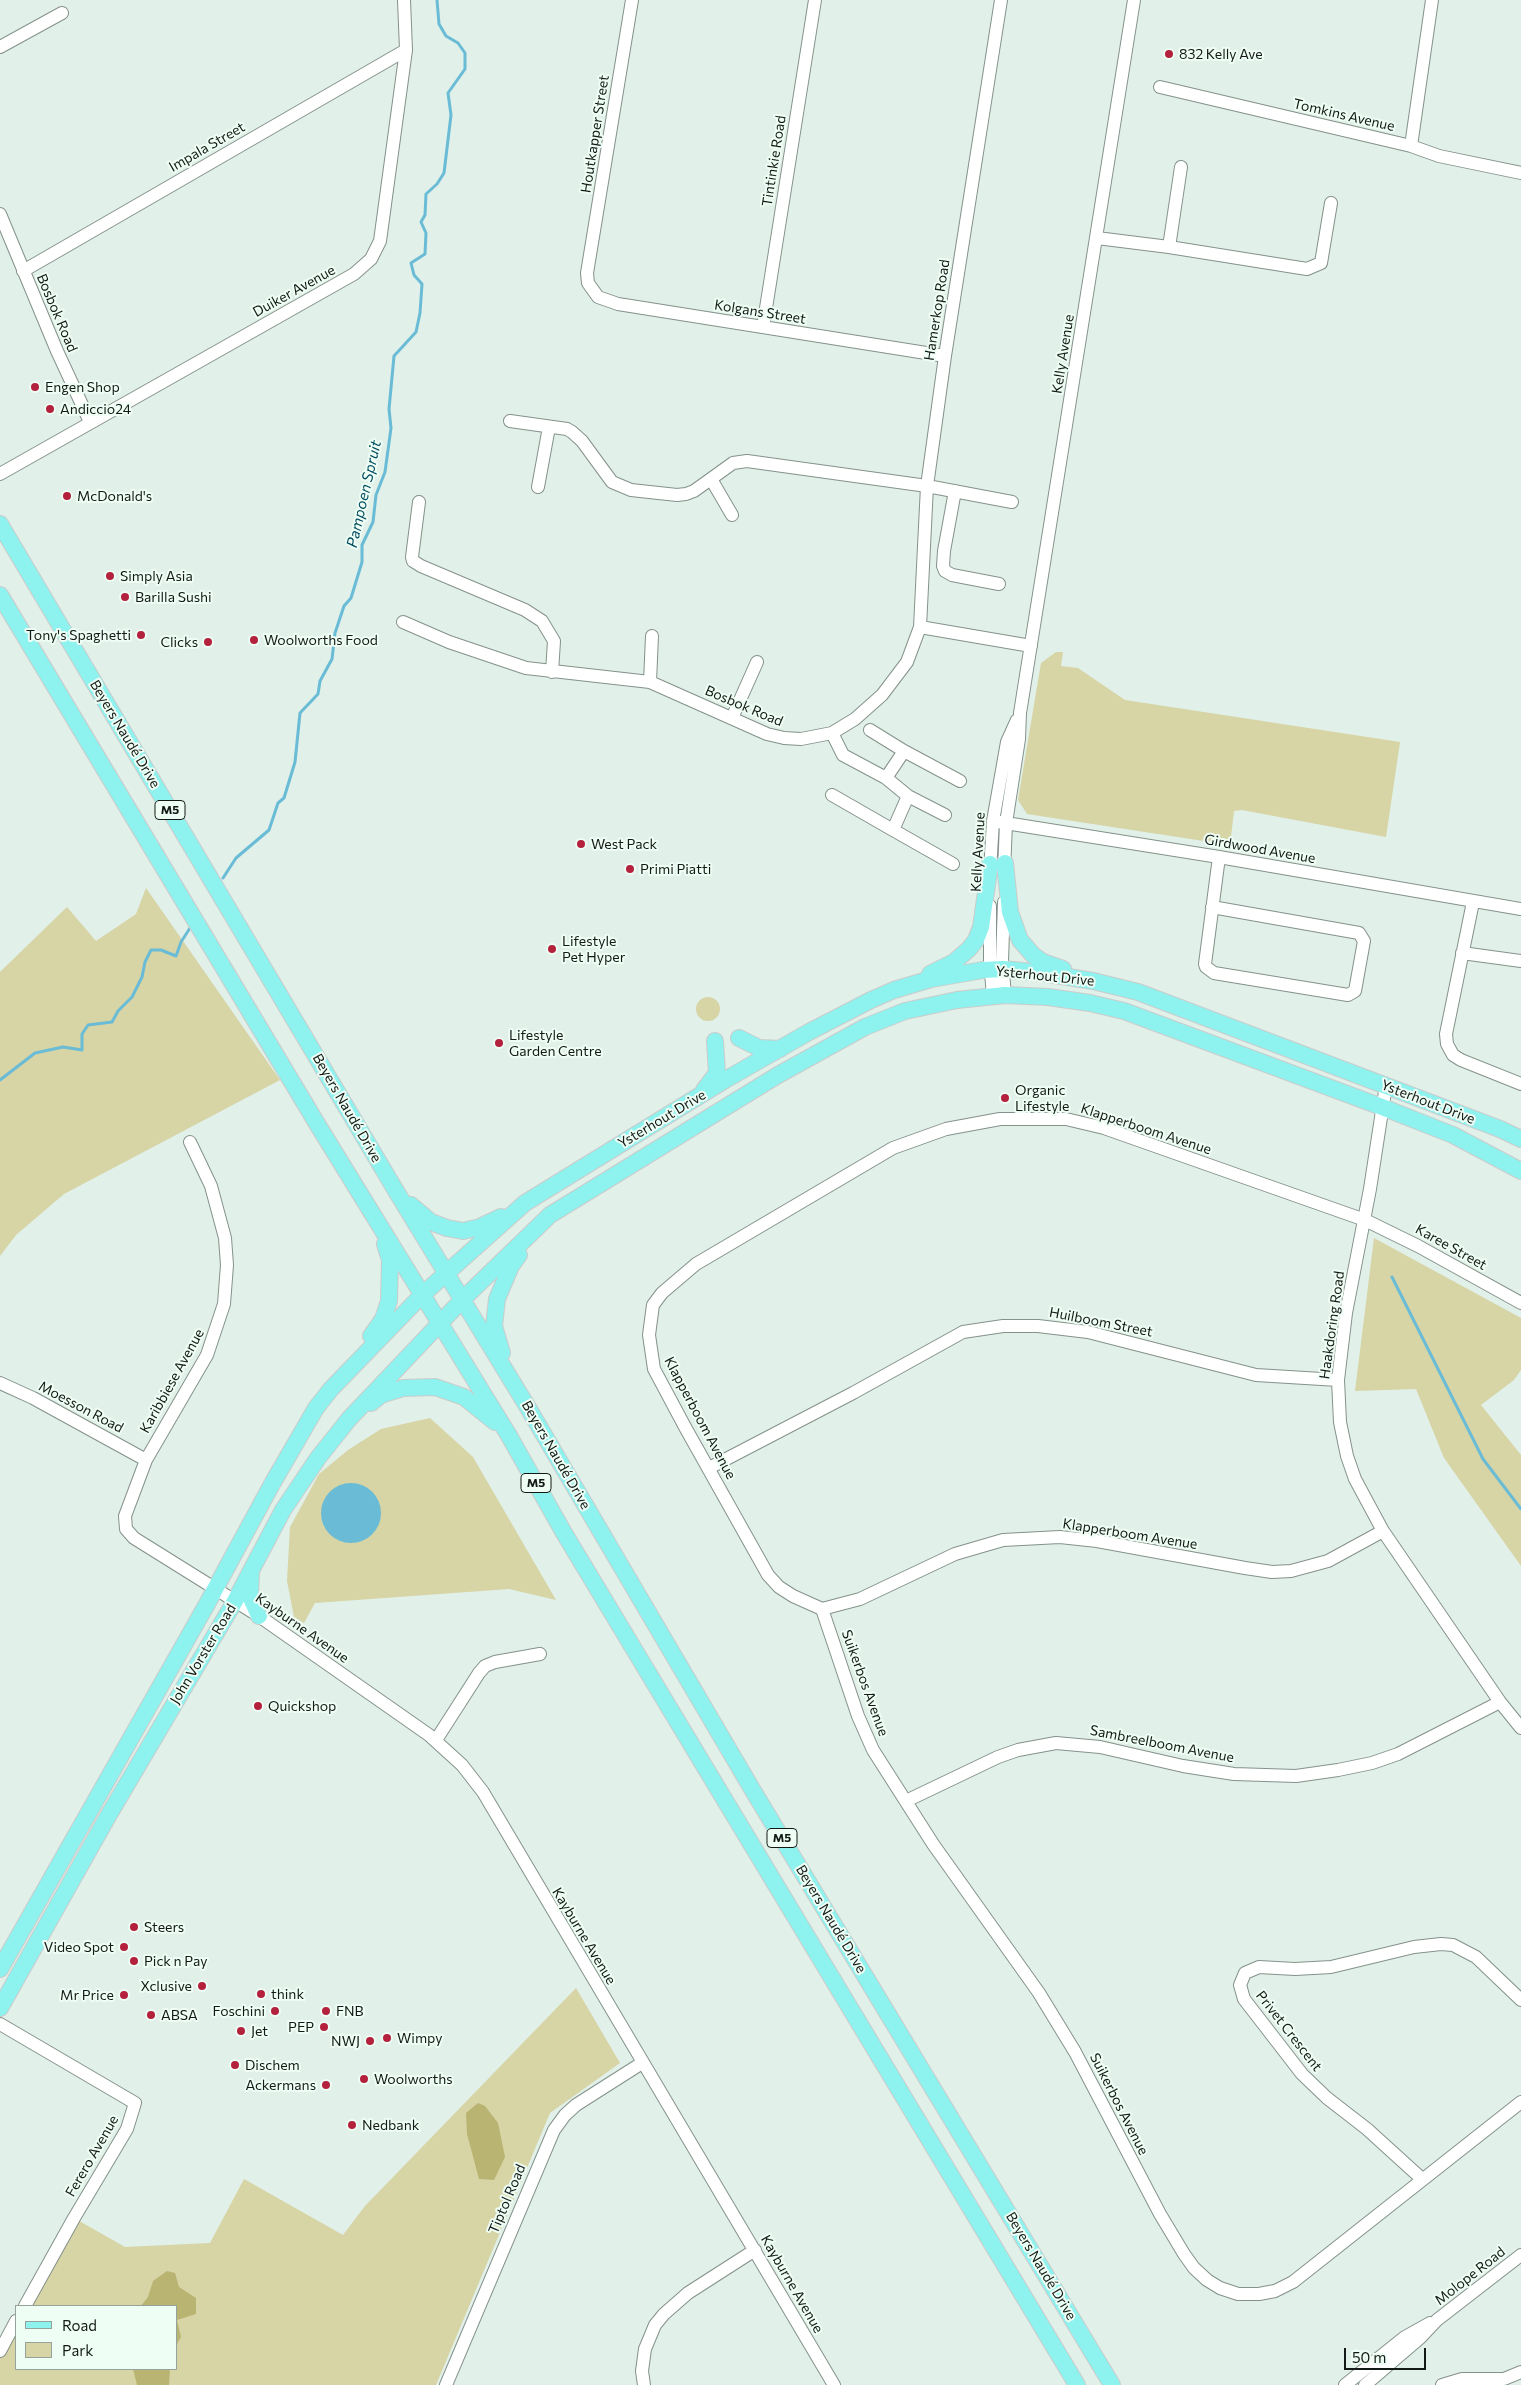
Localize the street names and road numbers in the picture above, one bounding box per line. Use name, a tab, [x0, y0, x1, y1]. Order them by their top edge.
street label: Houtkapper Street	[577, 74, 613, 194]
street label: Tomkins Avenue	[1292, 95, 1396, 135]
street label: Tintinkie Road	[759, 114, 789, 208]
street label: Impala Street	[166, 119, 248, 175]
street label: Hamerkop Road	[921, 258, 953, 362]
street label: Duiker Avenue	[250, 262, 338, 320]
street label: Bosbok Road	[33, 271, 81, 355]
street label: Kolgans Street	[713, 296, 807, 328]
street label: Kelly Avenue	[1048, 313, 1078, 395]
street label: Beyers Naudé Drive	[86, 677, 164, 791]
street label: Bosbok Road	[702, 682, 786, 730]
road number: M5	[155, 800, 185, 820]
street label: Kelly Avenue	[968, 812, 988, 892]
street label: Girdwood Avenue	[1203, 831, 1317, 867]
street label: Ysterhout Drive	[995, 962, 1095, 990]
street label: Beyers Naudé Drive	[309, 1051, 385, 1165]
street label: Ysterhout Drive	[1379, 1076, 1477, 1128]
street label: Ysterhout Drive	[615, 1086, 709, 1152]
street label: Klapperboom Avenue	[1079, 1100, 1213, 1158]
street label: Karee Street	[1412, 1220, 1490, 1274]
street label: Haakdoring Road	[1316, 1270, 1348, 1380]
street label: Huilboom Street	[1048, 1304, 1154, 1340]
street label: Karibbiese Avenue	[136, 1326, 208, 1436]
street label: Klapperboom Avenue	[661, 1354, 739, 1482]
street label: Moesson Road	[36, 1378, 126, 1436]
street label: Beyers Naudé Drive	[518, 1398, 594, 1512]
road number: M5	[521, 1474, 551, 1492]
street label: Klapperboom Avenue	[1061, 1515, 1199, 1553]
street label: Kayburne Avenue	[252, 1590, 352, 1666]
street label: John Vorster Road	[166, 1601, 240, 1707]
street label: Suikerbos Avenue	[838, 1627, 892, 1739]
street label: Sambreelboom Avenue	[1089, 1722, 1235, 1766]
road number: M5	[767, 1829, 797, 1848]
street label: Beyers Naudé Drive	[792, 1862, 870, 1976]
street label: Kayburne Avenue	[548, 1884, 620, 1988]
street label: Privet Crescent	[1252, 1987, 1326, 2075]
street label: Suikerbos Avenue	[1086, 2050, 1152, 2158]
street label: Ferero Avenue	[62, 2112, 122, 2200]
street label: Tiptol Road	[485, 2162, 529, 2236]
street label: Beyers Naudé Drive	[1002, 2209, 1080, 2323]
street label: Kayburne Avenue	[757, 2232, 827, 2336]
street label: Molope Road	[1431, 2243, 1509, 2309]

